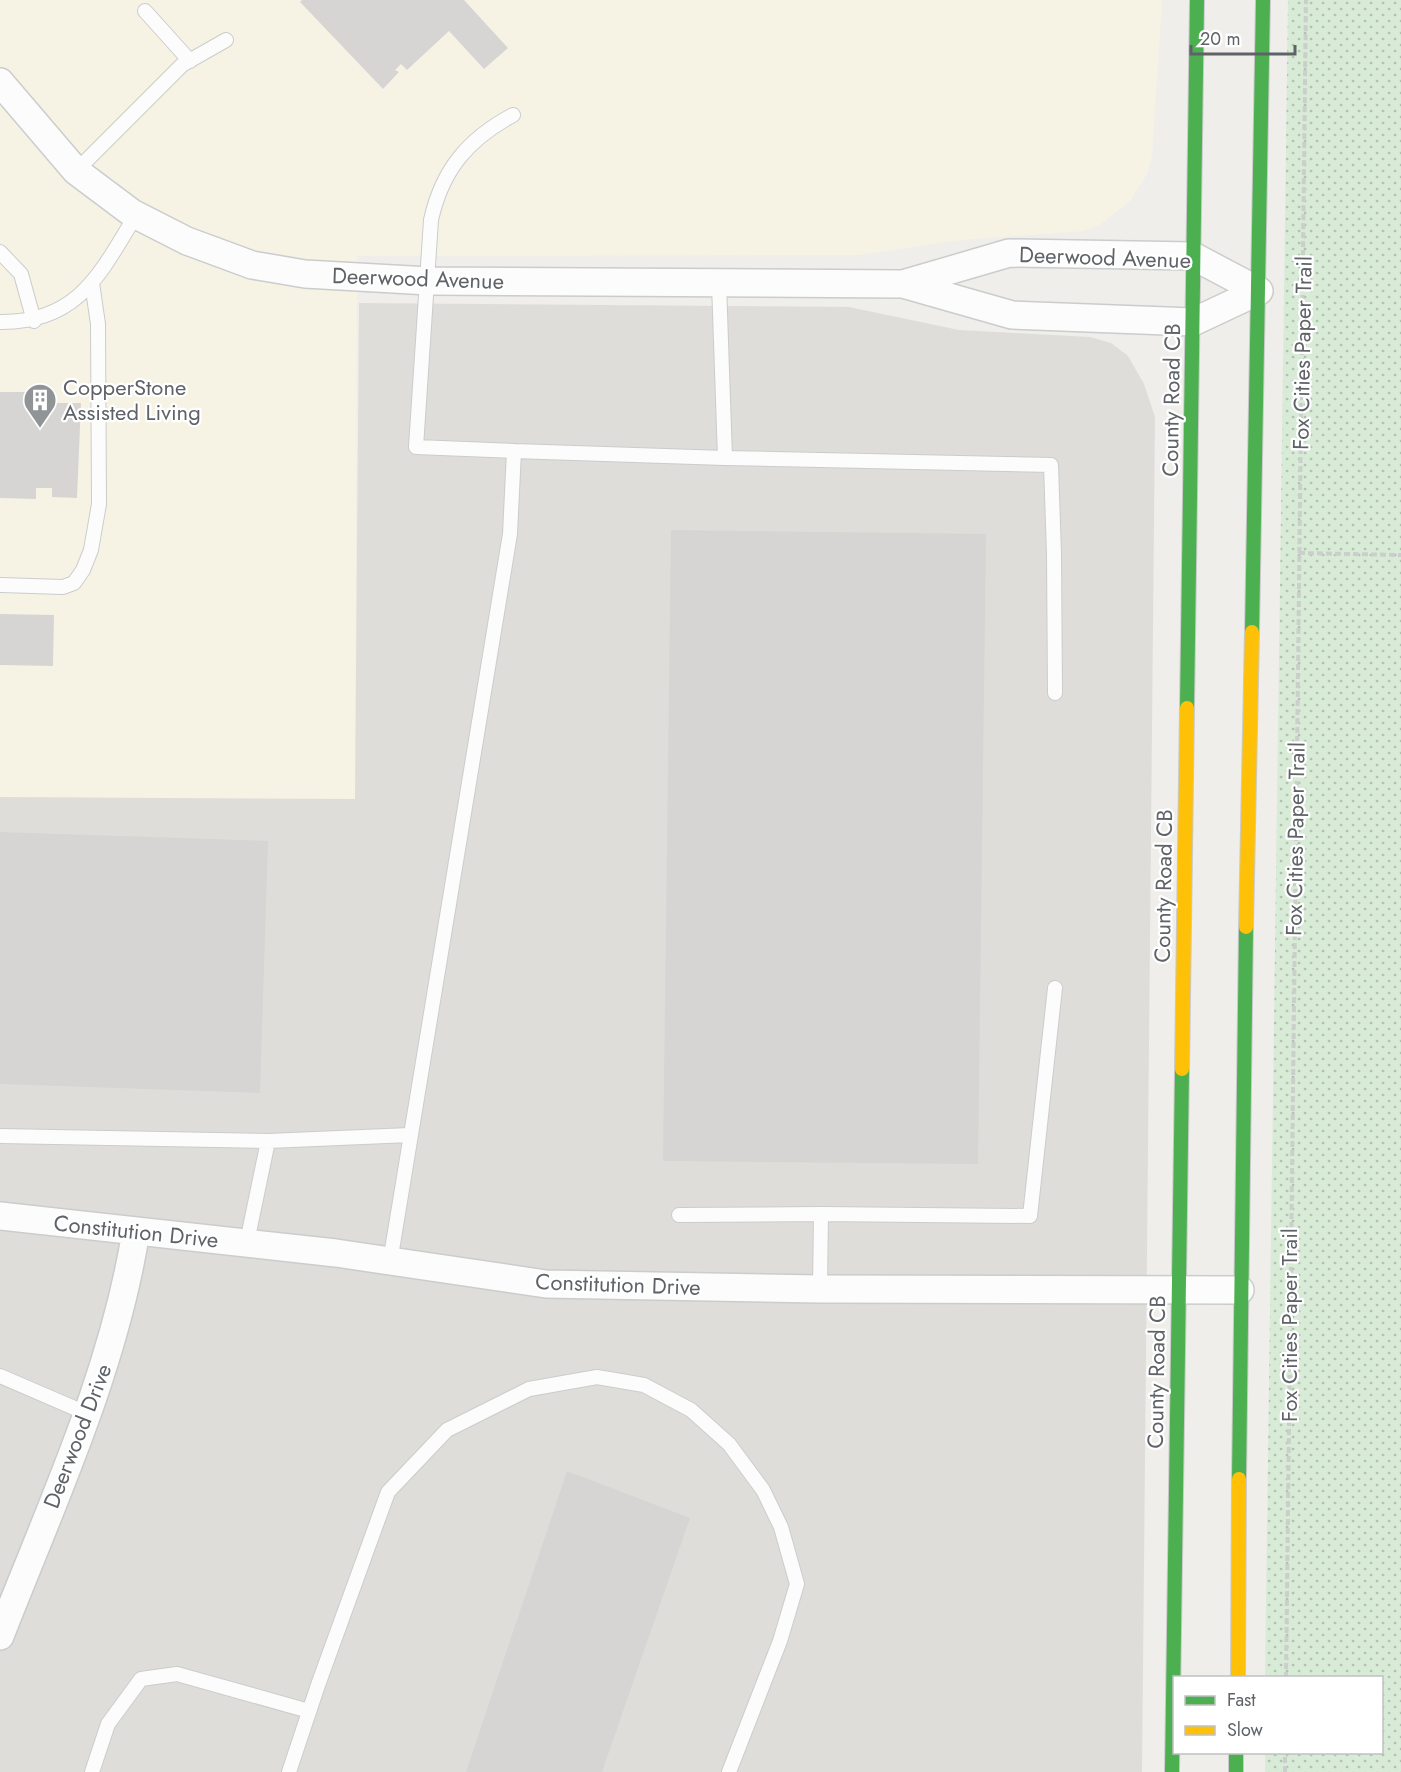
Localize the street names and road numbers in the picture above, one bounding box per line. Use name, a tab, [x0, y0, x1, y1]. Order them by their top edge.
street label: Deerwood Avenue	[1018, 238, 1192, 276]
street label: Fox Cities Paper Trail	[1284, 256, 1320, 450]
street label: Deerwood Avenue	[331, 259, 505, 297]
street label: County Road CB	[1154, 323, 1188, 477]
street label: Fox Cities Paper Trail	[1277, 742, 1313, 936]
street label: County Road CB	[1146, 809, 1180, 963]
street label: Constitution Drive	[52, 1206, 220, 1256]
street label: Fox Cities Paper Trail	[1273, 1228, 1305, 1422]
street label: Constitution Drive	[535, 1265, 701, 1303]
street label: County Road CB	[1139, 1295, 1173, 1449]
street label: Deerwood Drive	[35, 1359, 119, 1513]

